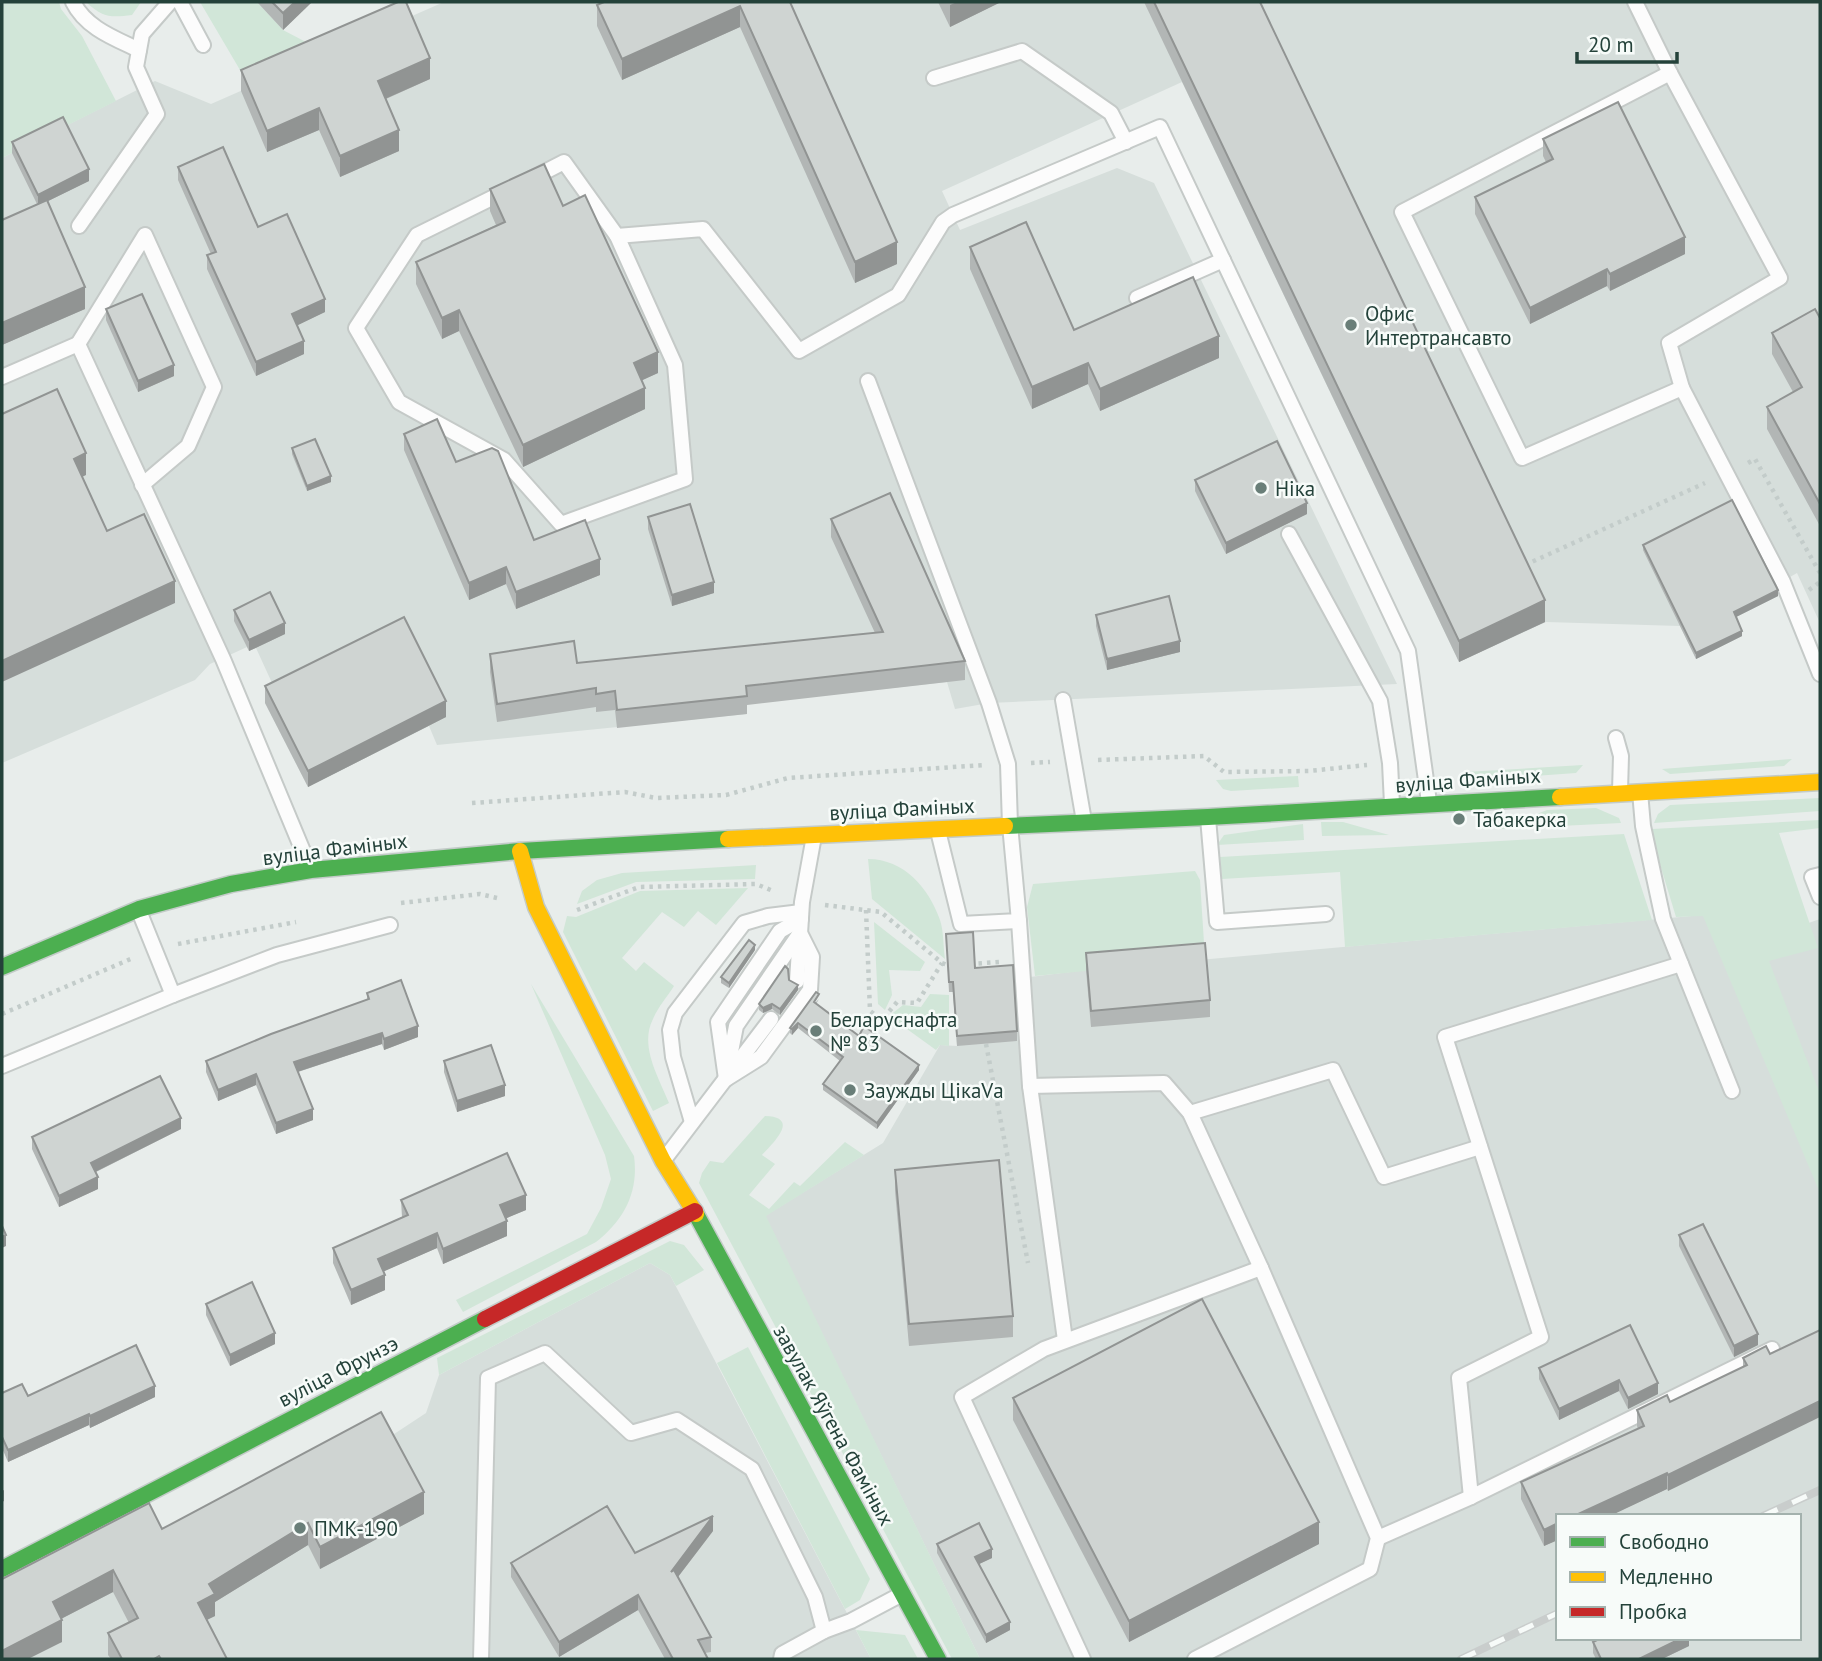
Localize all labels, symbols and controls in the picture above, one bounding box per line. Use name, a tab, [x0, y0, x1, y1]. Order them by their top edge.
scale bar	[1577, 21, 1677, 65]
text: 20 m	[1588, 31, 1634, 58]
place label: Офис Интертрансавто	[1365, 300, 1511, 351]
marker: Офис Интертрансавто	[1343, 317, 1359, 333]
place label: Ніка	[1275, 475, 1315, 502]
marker: Ніка	[1253, 480, 1269, 496]
street label: вуліца Фаміных	[1394, 761, 1542, 799]
street label: вуліца Фаміных	[829, 792, 976, 826]
place label: Табакерка	[1473, 806, 1567, 833]
marker: Табакерка	[1451, 811, 1467, 827]
street label: вуліца Фаміных	[261, 827, 409, 871]
place label: Беларуснафта № 83	[830, 1006, 957, 1057]
marker: Беларуснафта № 83	[808, 1023, 824, 1039]
place label: Заужды ЦікаVа	[864, 1077, 1004, 1104]
marker: Заужды ЦікаVа	[842, 1082, 858, 1098]
street label: завулак Яўгена Фаміных	[768, 1320, 901, 1530]
street label: вуліца Фрунзэ	[273, 1329, 403, 1413]
legend	[1556, 1514, 1801, 1640]
place label: ПМК-190	[314, 1515, 398, 1542]
marker: ПМК-190	[292, 1520, 308, 1536]
text: Свободно	[1619, 1528, 1709, 1555]
text: Медленно	[1619, 1563, 1713, 1590]
text: Пробка	[1619, 1598, 1687, 1625]

